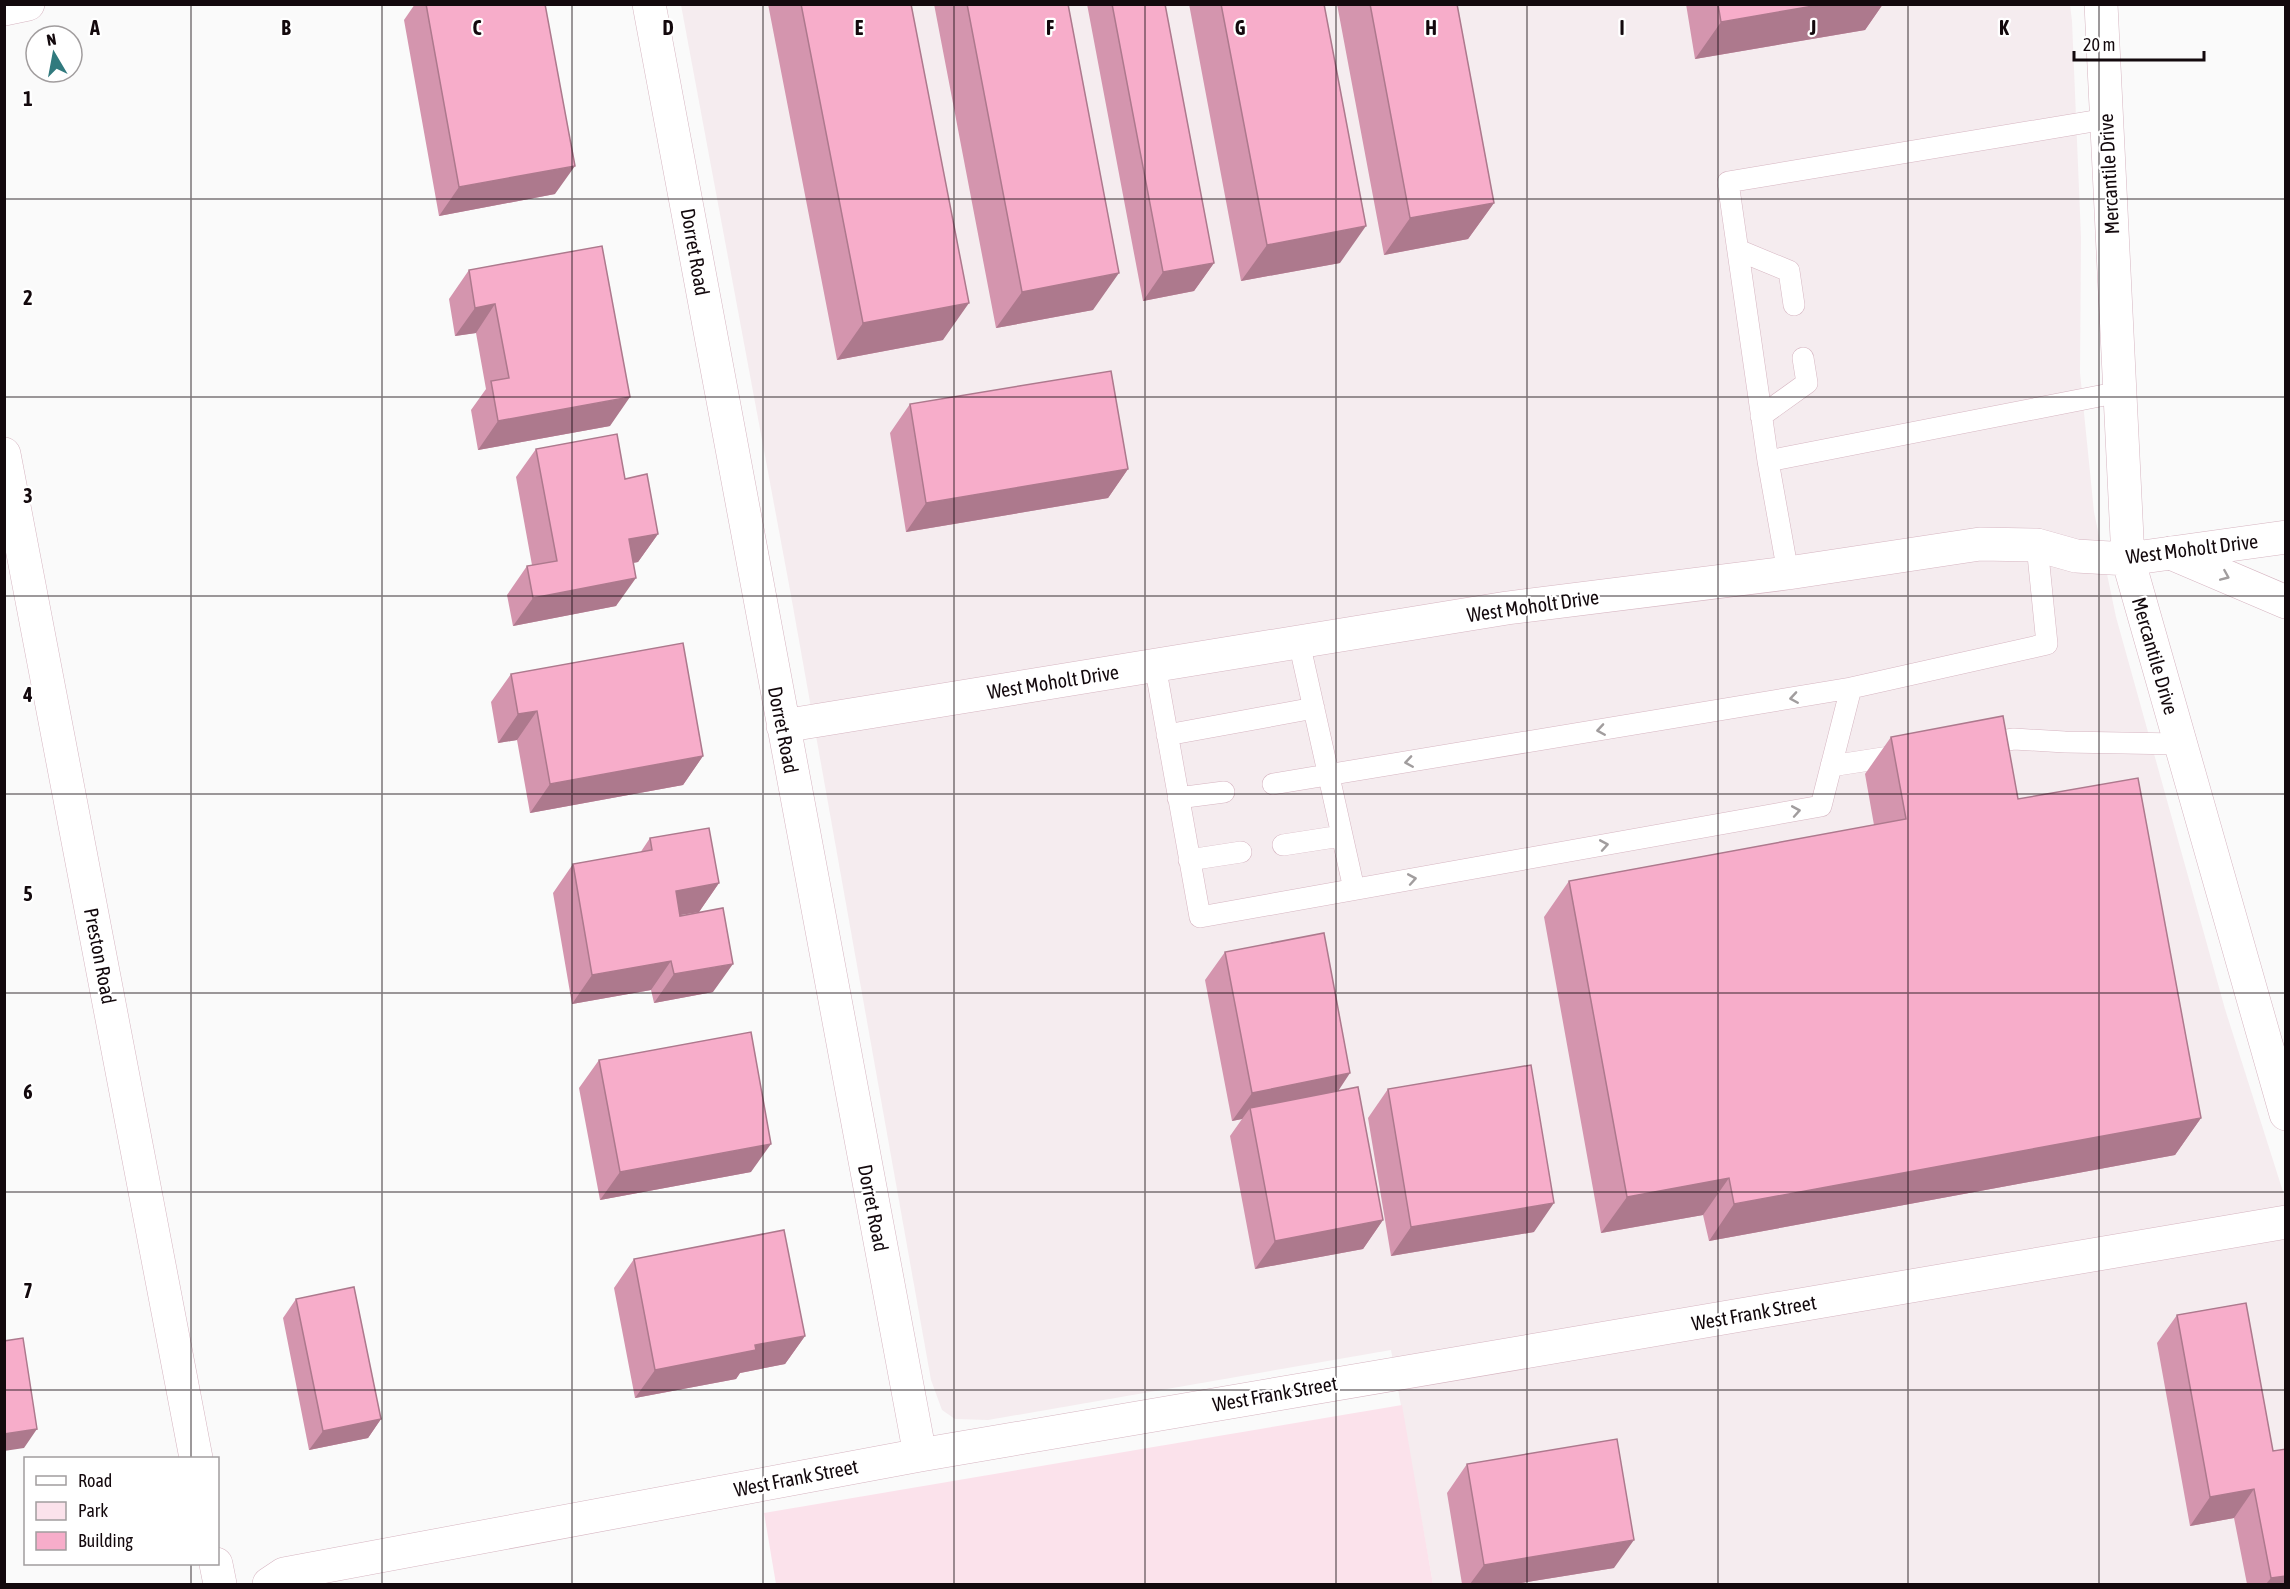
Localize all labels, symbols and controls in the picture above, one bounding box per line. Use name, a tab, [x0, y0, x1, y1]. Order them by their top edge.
text: A	[89, 16, 100, 39]
text: B	[281, 16, 291, 39]
text: C	[473, 16, 482, 39]
text: D	[662, 16, 674, 39]
text: E	[855, 16, 864, 39]
text: F	[1046, 16, 1054, 39]
text: G	[1235, 16, 1246, 39]
text: H	[1425, 16, 1437, 39]
text: I	[1619, 16, 1625, 39]
text: J	[1809, 16, 1816, 39]
text: K	[1999, 16, 2009, 39]
north arrow	[24, 24, 84, 84]
scale bar	[2074, 24, 2204, 62]
text: N	[45, 30, 58, 49]
text: 20 m	[2083, 34, 2115, 55]
text: 1	[23, 87, 33, 110]
street label: Mercantile Drive	[2094, 113, 2123, 235]
street label: Dorret Road	[677, 207, 714, 297]
text: 2	[23, 286, 33, 309]
text: 3	[23, 484, 33, 507]
street label: West Moholt Drive	[2125, 529, 2259, 568]
one-way arrow	[2218, 569, 2229, 581]
street label: West Moholt Drive	[1465, 585, 1600, 626]
street label: Mercantile Drive	[2128, 595, 2183, 717]
street label: West Moholt Drive	[985, 660, 1120, 703]
text: 4	[22, 683, 33, 706]
street label: Dorret Road	[764, 684, 803, 775]
one-way arrow	[1789, 691, 1798, 703]
one-way arrow	[1597, 723, 1606, 735]
one-way arrow	[1404, 755, 1414, 767]
one-way arrow	[1790, 805, 1800, 818]
one-way arrow	[1598, 839, 1608, 852]
one-way arrow	[1406, 873, 1416, 886]
text: 5	[23, 882, 33, 905]
street label: Preston Road	[80, 906, 121, 1006]
text: 6	[23, 1080, 33, 1103]
street label: Dorret Road	[854, 1162, 893, 1253]
text: 7	[23, 1279, 33, 1302]
street label: West Frank Street	[1690, 1290, 1818, 1335]
street label: West Frank Street	[1211, 1371, 1339, 1416]
street label: West Frank Street	[732, 1454, 860, 1501]
legend	[24, 1457, 219, 1565]
text: Road	[78, 1470, 112, 1491]
text: Park	[78, 1500, 108, 1521]
text: Building	[78, 1530, 133, 1551]

